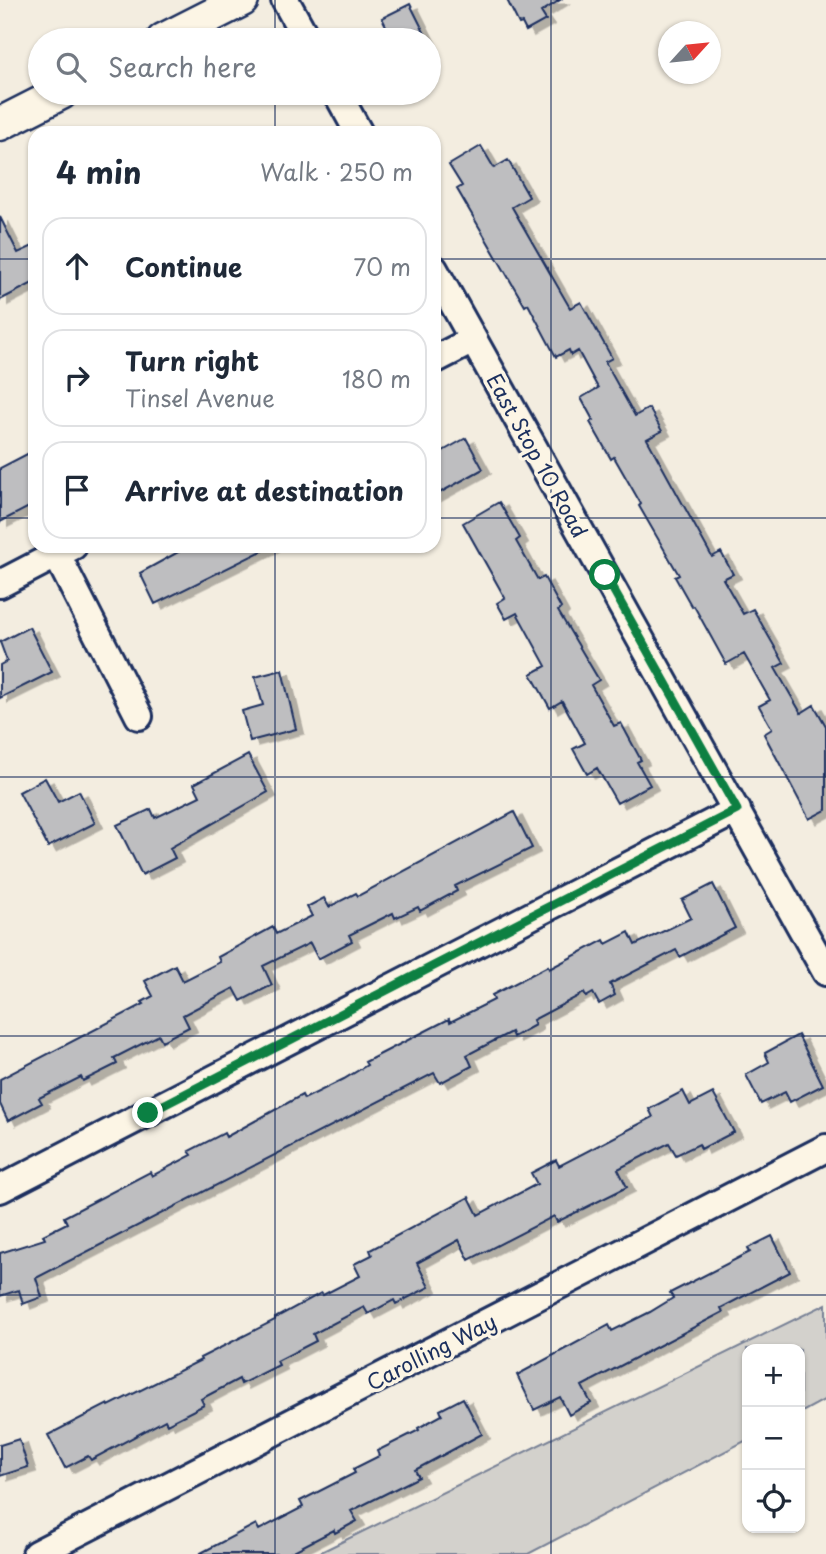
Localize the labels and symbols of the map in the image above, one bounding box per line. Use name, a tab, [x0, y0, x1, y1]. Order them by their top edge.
north arrow	[658, 21, 721, 84]
street label: East Stop 10 Road	[480, 367, 596, 543]
route start	[589, 559, 620, 590]
route end	[132, 1097, 163, 1128]
street label: Carolling Way	[360, 1304, 502, 1398]

